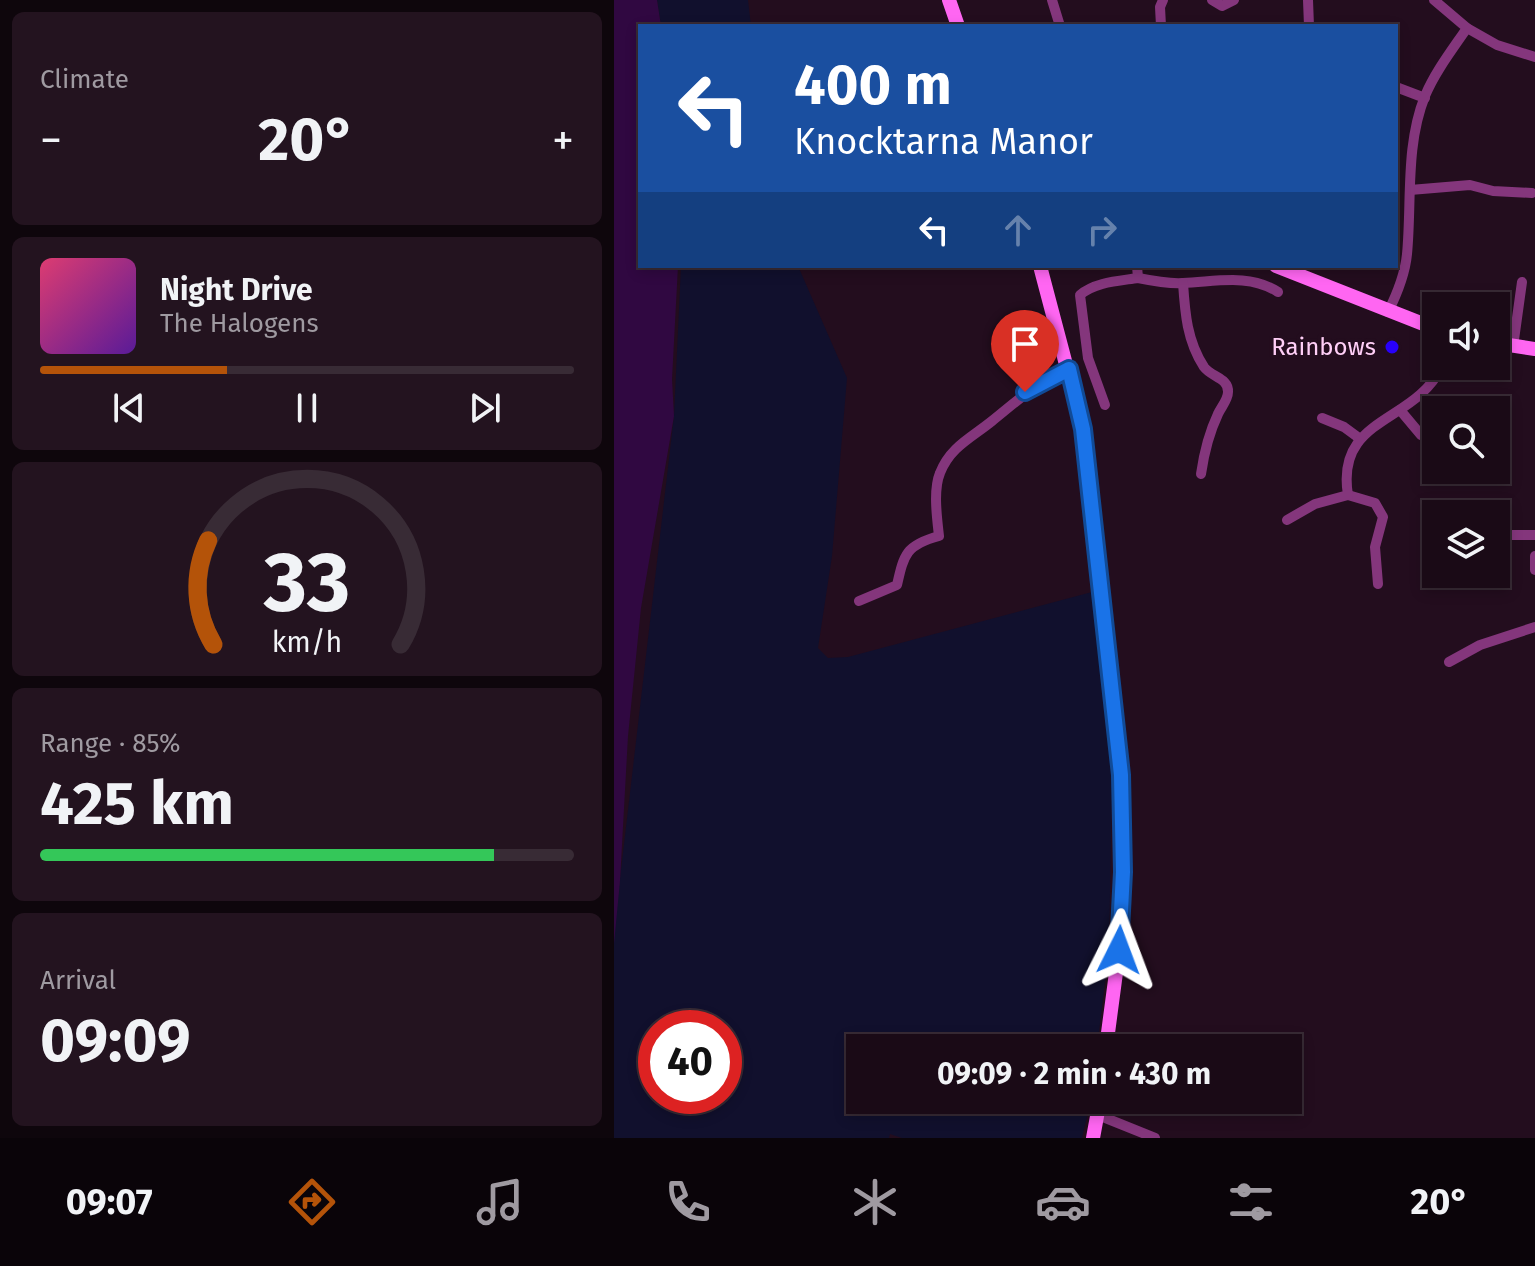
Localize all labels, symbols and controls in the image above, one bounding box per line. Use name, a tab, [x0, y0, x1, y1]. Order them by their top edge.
text: 400 m	[794, 52, 952, 119]
icon: left	[662, 56, 766, 160]
text: Climate	[40, 64, 129, 95]
text: 20°	[258, 104, 356, 176]
text: −	[40, 114, 62, 167]
text: +	[552, 114, 574, 167]
text: Knocktarna Manor	[794, 120, 1093, 164]
icon: left	[912, 208, 956, 252]
icon: ahead	[996, 208, 1040, 252]
icon: right	[1080, 208, 1124, 252]
text: Night Drive	[160, 272, 313, 308]
map controls	[1422, 292, 1510, 588]
button: sound	[1422, 292, 1510, 380]
text: The Halogens	[160, 308, 319, 339]
pin	[991, 310, 1059, 392]
icon: arrive	[1003, 322, 1047, 366]
place label: Rainbows	[1271, 333, 1376, 361]
marker: Rainbows	[1383, 338, 1401, 356]
icon: previous	[107, 386, 151, 430]
icon: pause	[285, 386, 329, 430]
icon: next	[463, 386, 507, 430]
button: search	[1422, 396, 1510, 484]
button: layers	[1422, 500, 1510, 588]
text: 33	[263, 533, 350, 633]
text: km/h	[272, 625, 342, 660]
text: Range · 85%	[40, 728, 180, 759]
text: 425 km	[40, 768, 234, 840]
position arrow	[1077, 908, 1161, 992]
text: Arrival	[40, 965, 116, 996]
text: 09:09	[40, 1005, 191, 1077]
speed limit sign: 40	[638, 1010, 742, 1114]
text: 09:09 · 2 min · 430 m	[937, 1056, 1211, 1092]
icon: directions	[284, 1174, 340, 1230]
icon: music	[472, 1174, 528, 1230]
icon: phone	[660, 1174, 716, 1230]
icon: climate	[847, 1174, 903, 1230]
icon: car	[1035, 1174, 1091, 1230]
icon: filters	[1223, 1174, 1279, 1230]
text: 09:07	[66, 1180, 153, 1224]
text: 20°	[1411, 1180, 1469, 1224]

